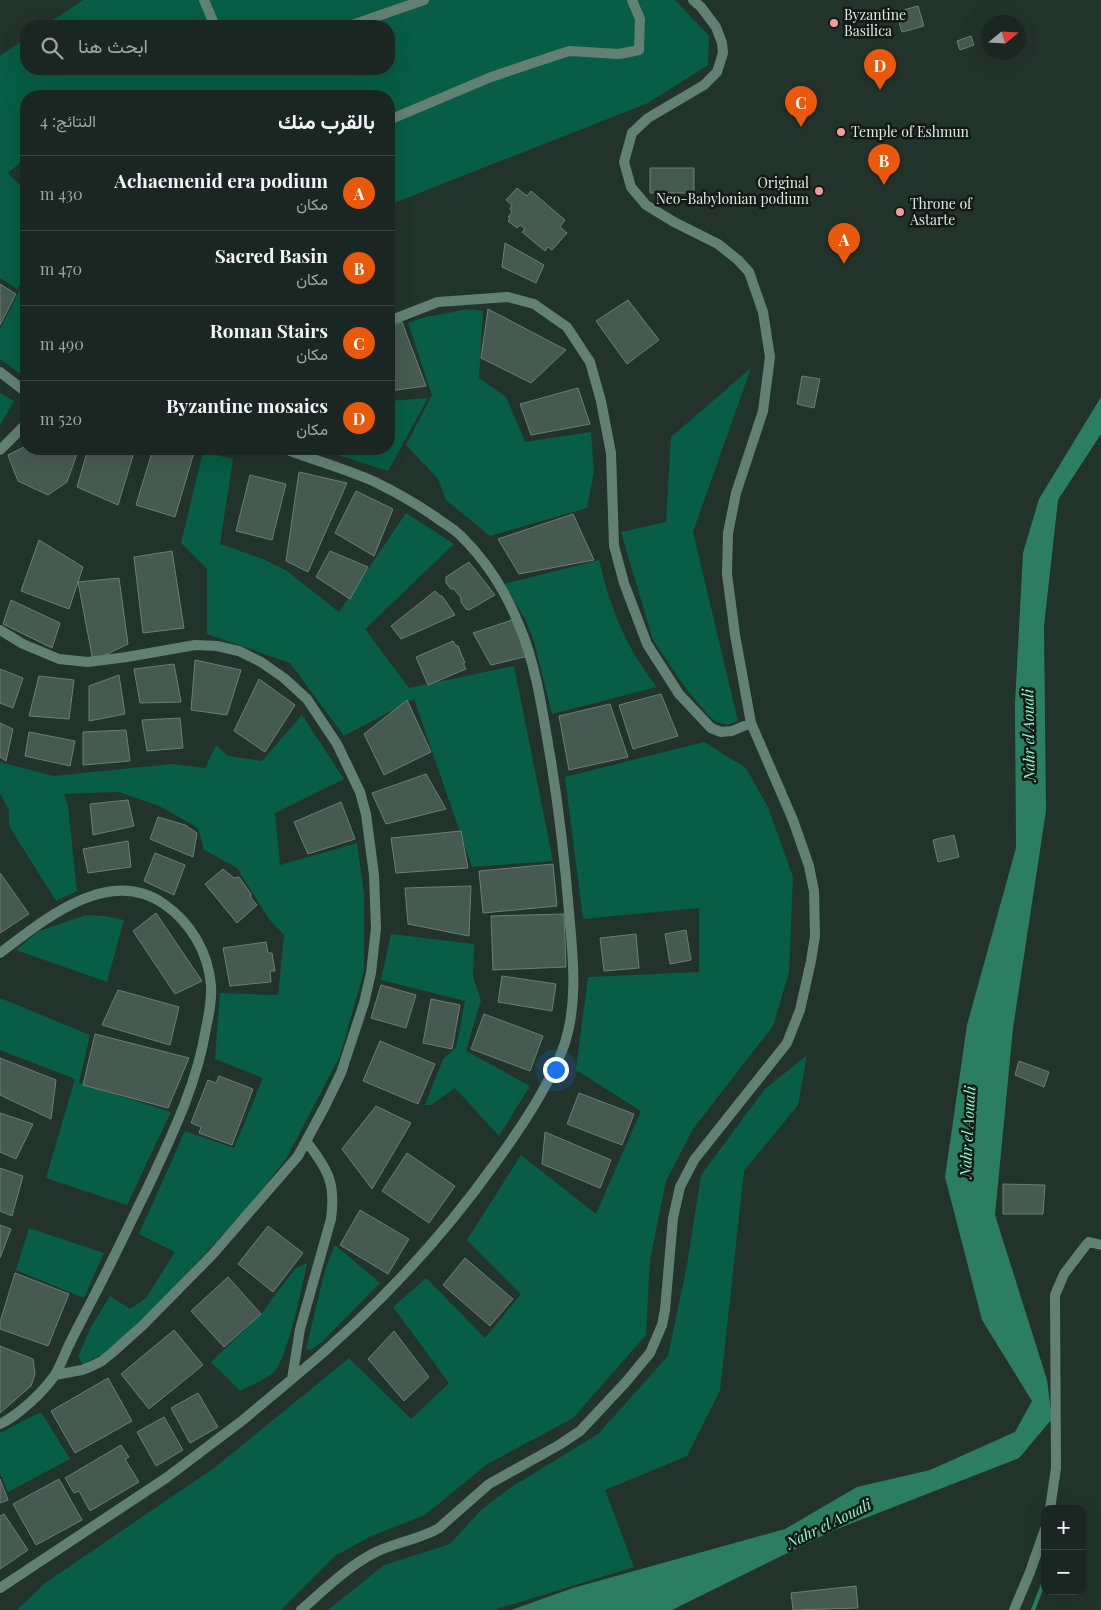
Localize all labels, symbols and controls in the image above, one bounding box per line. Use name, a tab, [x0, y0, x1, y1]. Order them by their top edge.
place label: Byzantine Basilica	[844, 5, 906, 40]
north arrow	[981, 15, 1026, 60]
marker: Byzantine Basilica	[828, 17, 840, 29]
search box	[20, 20, 395, 75]
text: ابحث هنا	[78, 32, 148, 58]
icon: search	[38, 34, 66, 62]
pin: D	[864, 49, 896, 90]
pin: C	[785, 86, 817, 127]
text: بالقرب منك	[278, 106, 375, 134]
text: النتائج: 4	[40, 110, 96, 131]
place label: Temple of Eshmun	[851, 122, 970, 141]
marker: Temple of Eshmun	[835, 126, 847, 138]
pin: B	[868, 144, 900, 185]
text: Achaemenid era podium	[114, 167, 328, 193]
place label: Original Neo-Babylonian podium	[656, 173, 810, 208]
text: 430 m	[40, 183, 83, 204]
text: A	[354, 183, 364, 204]
marker: Original Neo-Babylonian podium	[813, 185, 825, 197]
text: مكان	[296, 193, 328, 214]
place label: Throne of Astarte	[909, 194, 973, 229]
marker: Throne of Astarte	[894, 206, 906, 218]
pin: A	[828, 223, 860, 264]
text: Sacred Basin	[215, 242, 328, 268]
text: 470 m	[40, 258, 82, 279]
text: B	[354, 258, 364, 279]
text: مكان	[296, 268, 328, 289]
text: Roman Stairs	[210, 317, 328, 343]
text: 490 m	[40, 333, 84, 354]
text: C	[353, 333, 365, 354]
text: مكان	[296, 343, 328, 364]
text: Byzantine mosaics	[166, 392, 328, 418]
text: 520 m	[40, 408, 82, 429]
text: D	[353, 408, 365, 429]
text: مكان	[296, 418, 328, 439]
water label: Nahr el Aouali	[1017, 688, 1039, 783]
your location	[543, 1057, 569, 1083]
water label: Nahr el Aouali	[954, 1085, 979, 1181]
water label: Nahr el Aouali	[781, 1494, 875, 1553]
map controls	[1041, 1505, 1086, 1595]
button: +	[1041, 1505, 1086, 1550]
button: −	[1041, 1550, 1086, 1595]

